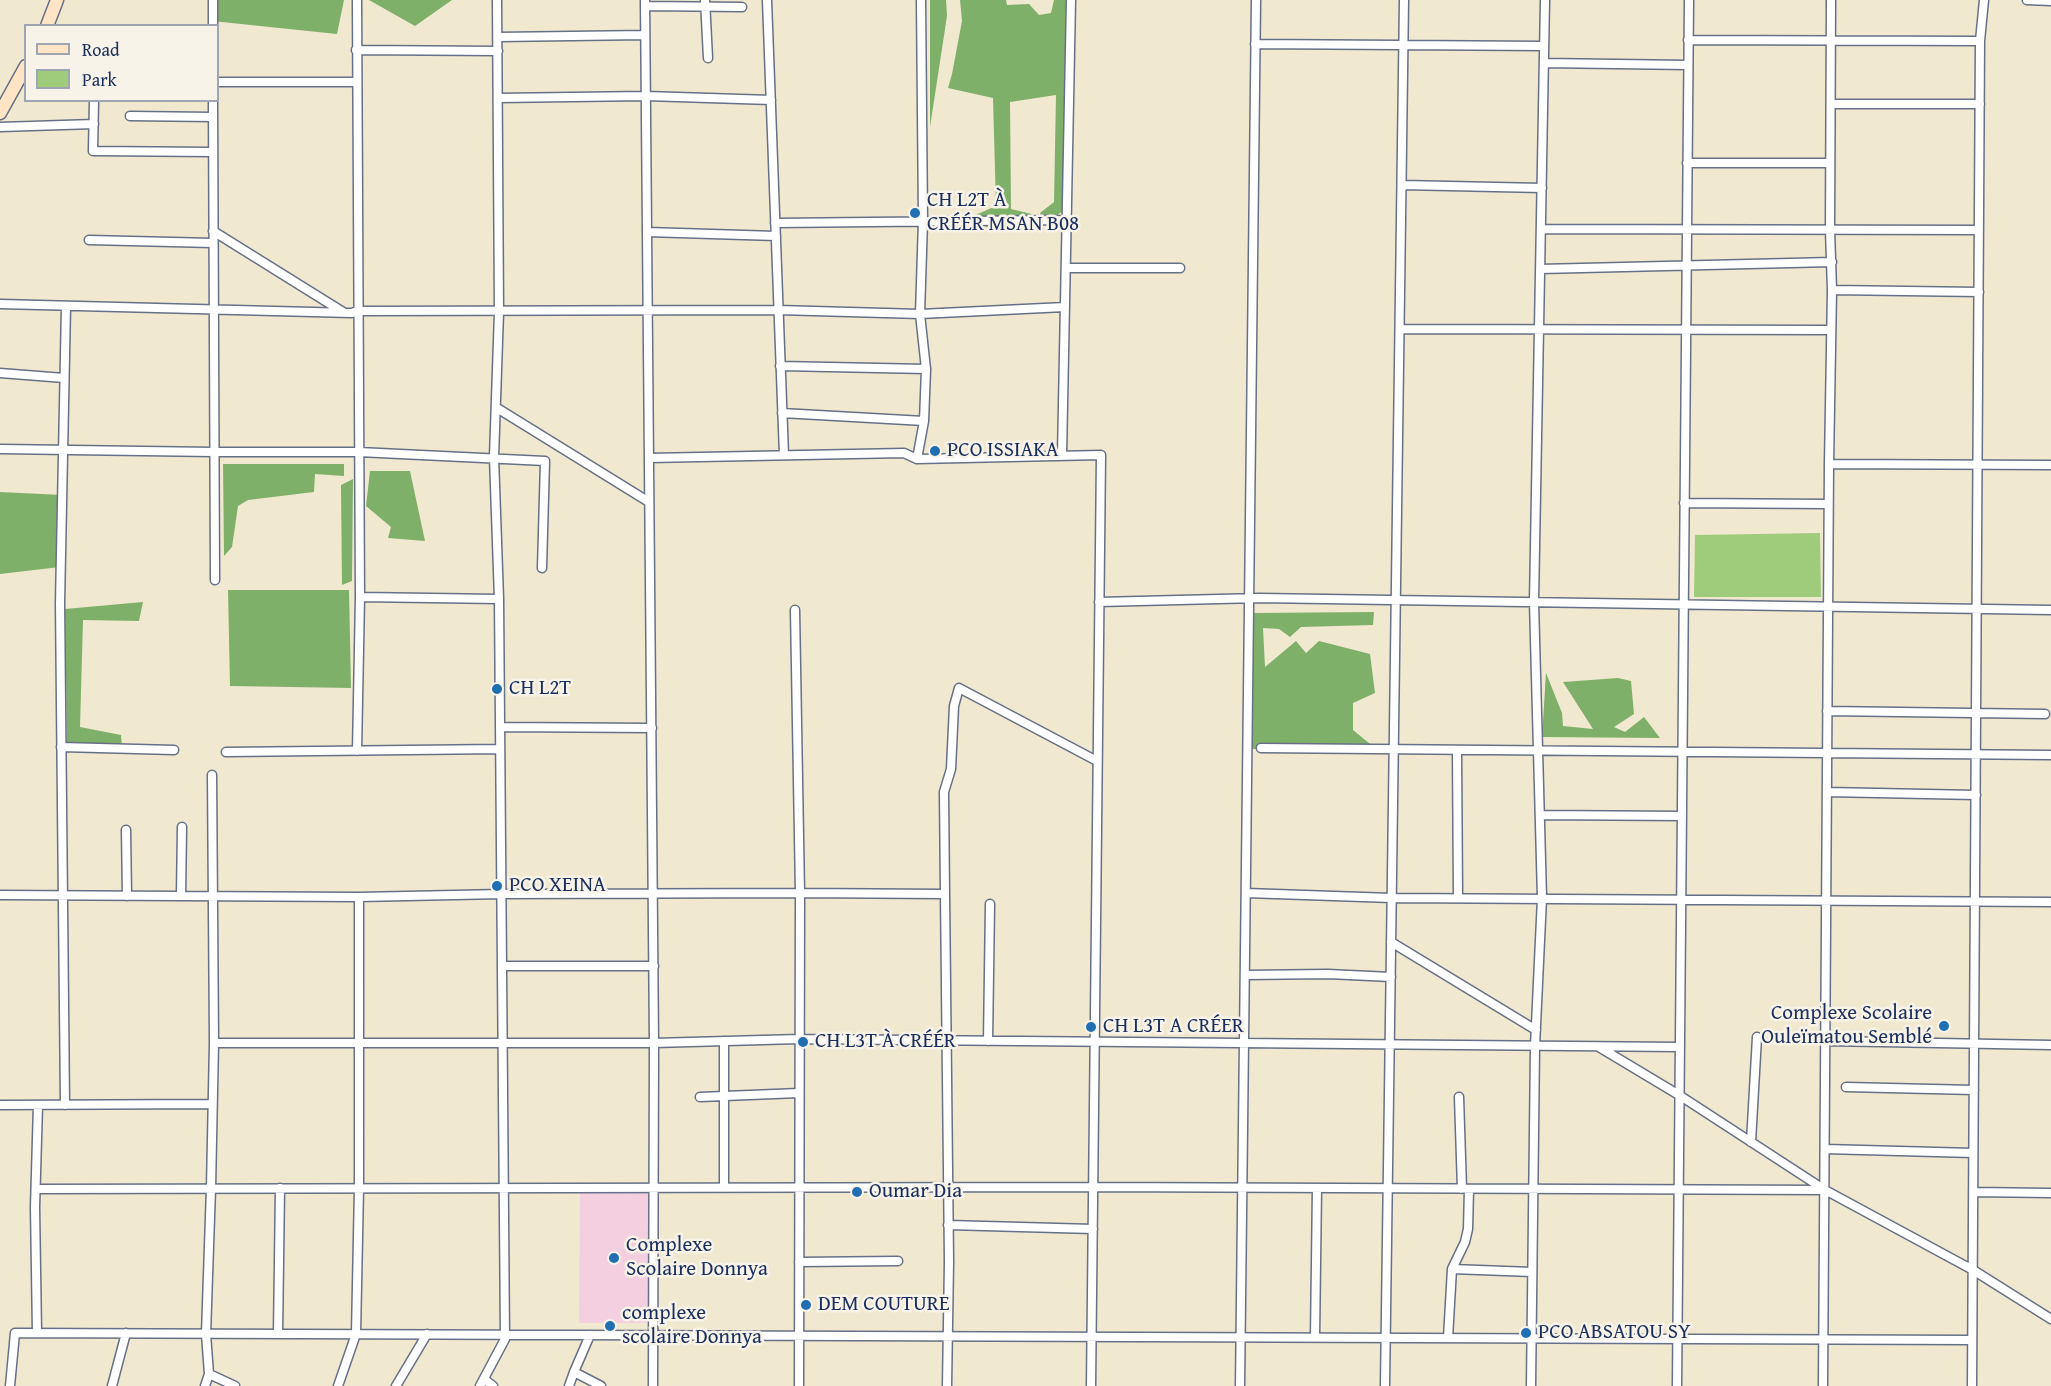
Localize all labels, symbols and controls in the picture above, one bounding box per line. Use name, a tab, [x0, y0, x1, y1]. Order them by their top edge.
legend	[24, 24, 219, 102]
text: Road	[82, 36, 120, 63]
text: Park	[82, 66, 117, 93]
place label: CH L2T À CRÉÉR MSAN B08	[927, 188, 1079, 238]
marker: CH L2T À CRÉÉR MSAN B08	[908, 206, 922, 220]
place label: PCO ISSIAKA	[947, 438, 1058, 464]
marker: PCO ISSIAKA	[928, 444, 942, 458]
place label: CH L2T	[509, 676, 571, 702]
marker: CH L2T	[490, 682, 504, 696]
place label: PCO XEINA	[509, 873, 606, 899]
marker: PCO XEINA	[490, 879, 504, 893]
place label: Complexe Scolaire Ouleïmatou Semblé	[1761, 1001, 1932, 1051]
place label: CH L3T A CRÉER	[1103, 1014, 1244, 1040]
marker: Complexe Scolaire Ouleïmatou Semblé	[1937, 1019, 1951, 1033]
marker: CH L3T A CRÉER	[1084, 1020, 1098, 1034]
place label: CH L3T À CRÉÉR	[815, 1029, 956, 1055]
marker: CH L3T À CRÉÉR	[796, 1035, 810, 1049]
place label: Oumar Dia	[869, 1179, 962, 1205]
marker: Oumar Dia	[850, 1185, 864, 1199]
place label: Complexe Scolaire Donnya	[626, 1233, 768, 1283]
marker: Complexe Scolaire Donnya	[607, 1251, 621, 1265]
place label: DEM COUTURE	[818, 1292, 950, 1318]
marker: DEM COUTURE	[799, 1298, 813, 1312]
place label: complexe scolaire Donnya	[622, 1301, 762, 1351]
marker: complexe scolaire Donnya	[603, 1319, 617, 1333]
place label: PCO ABSATOU SY	[1538, 1320, 1691, 1346]
marker: PCO ABSATOU SY	[1519, 1326, 1533, 1340]

